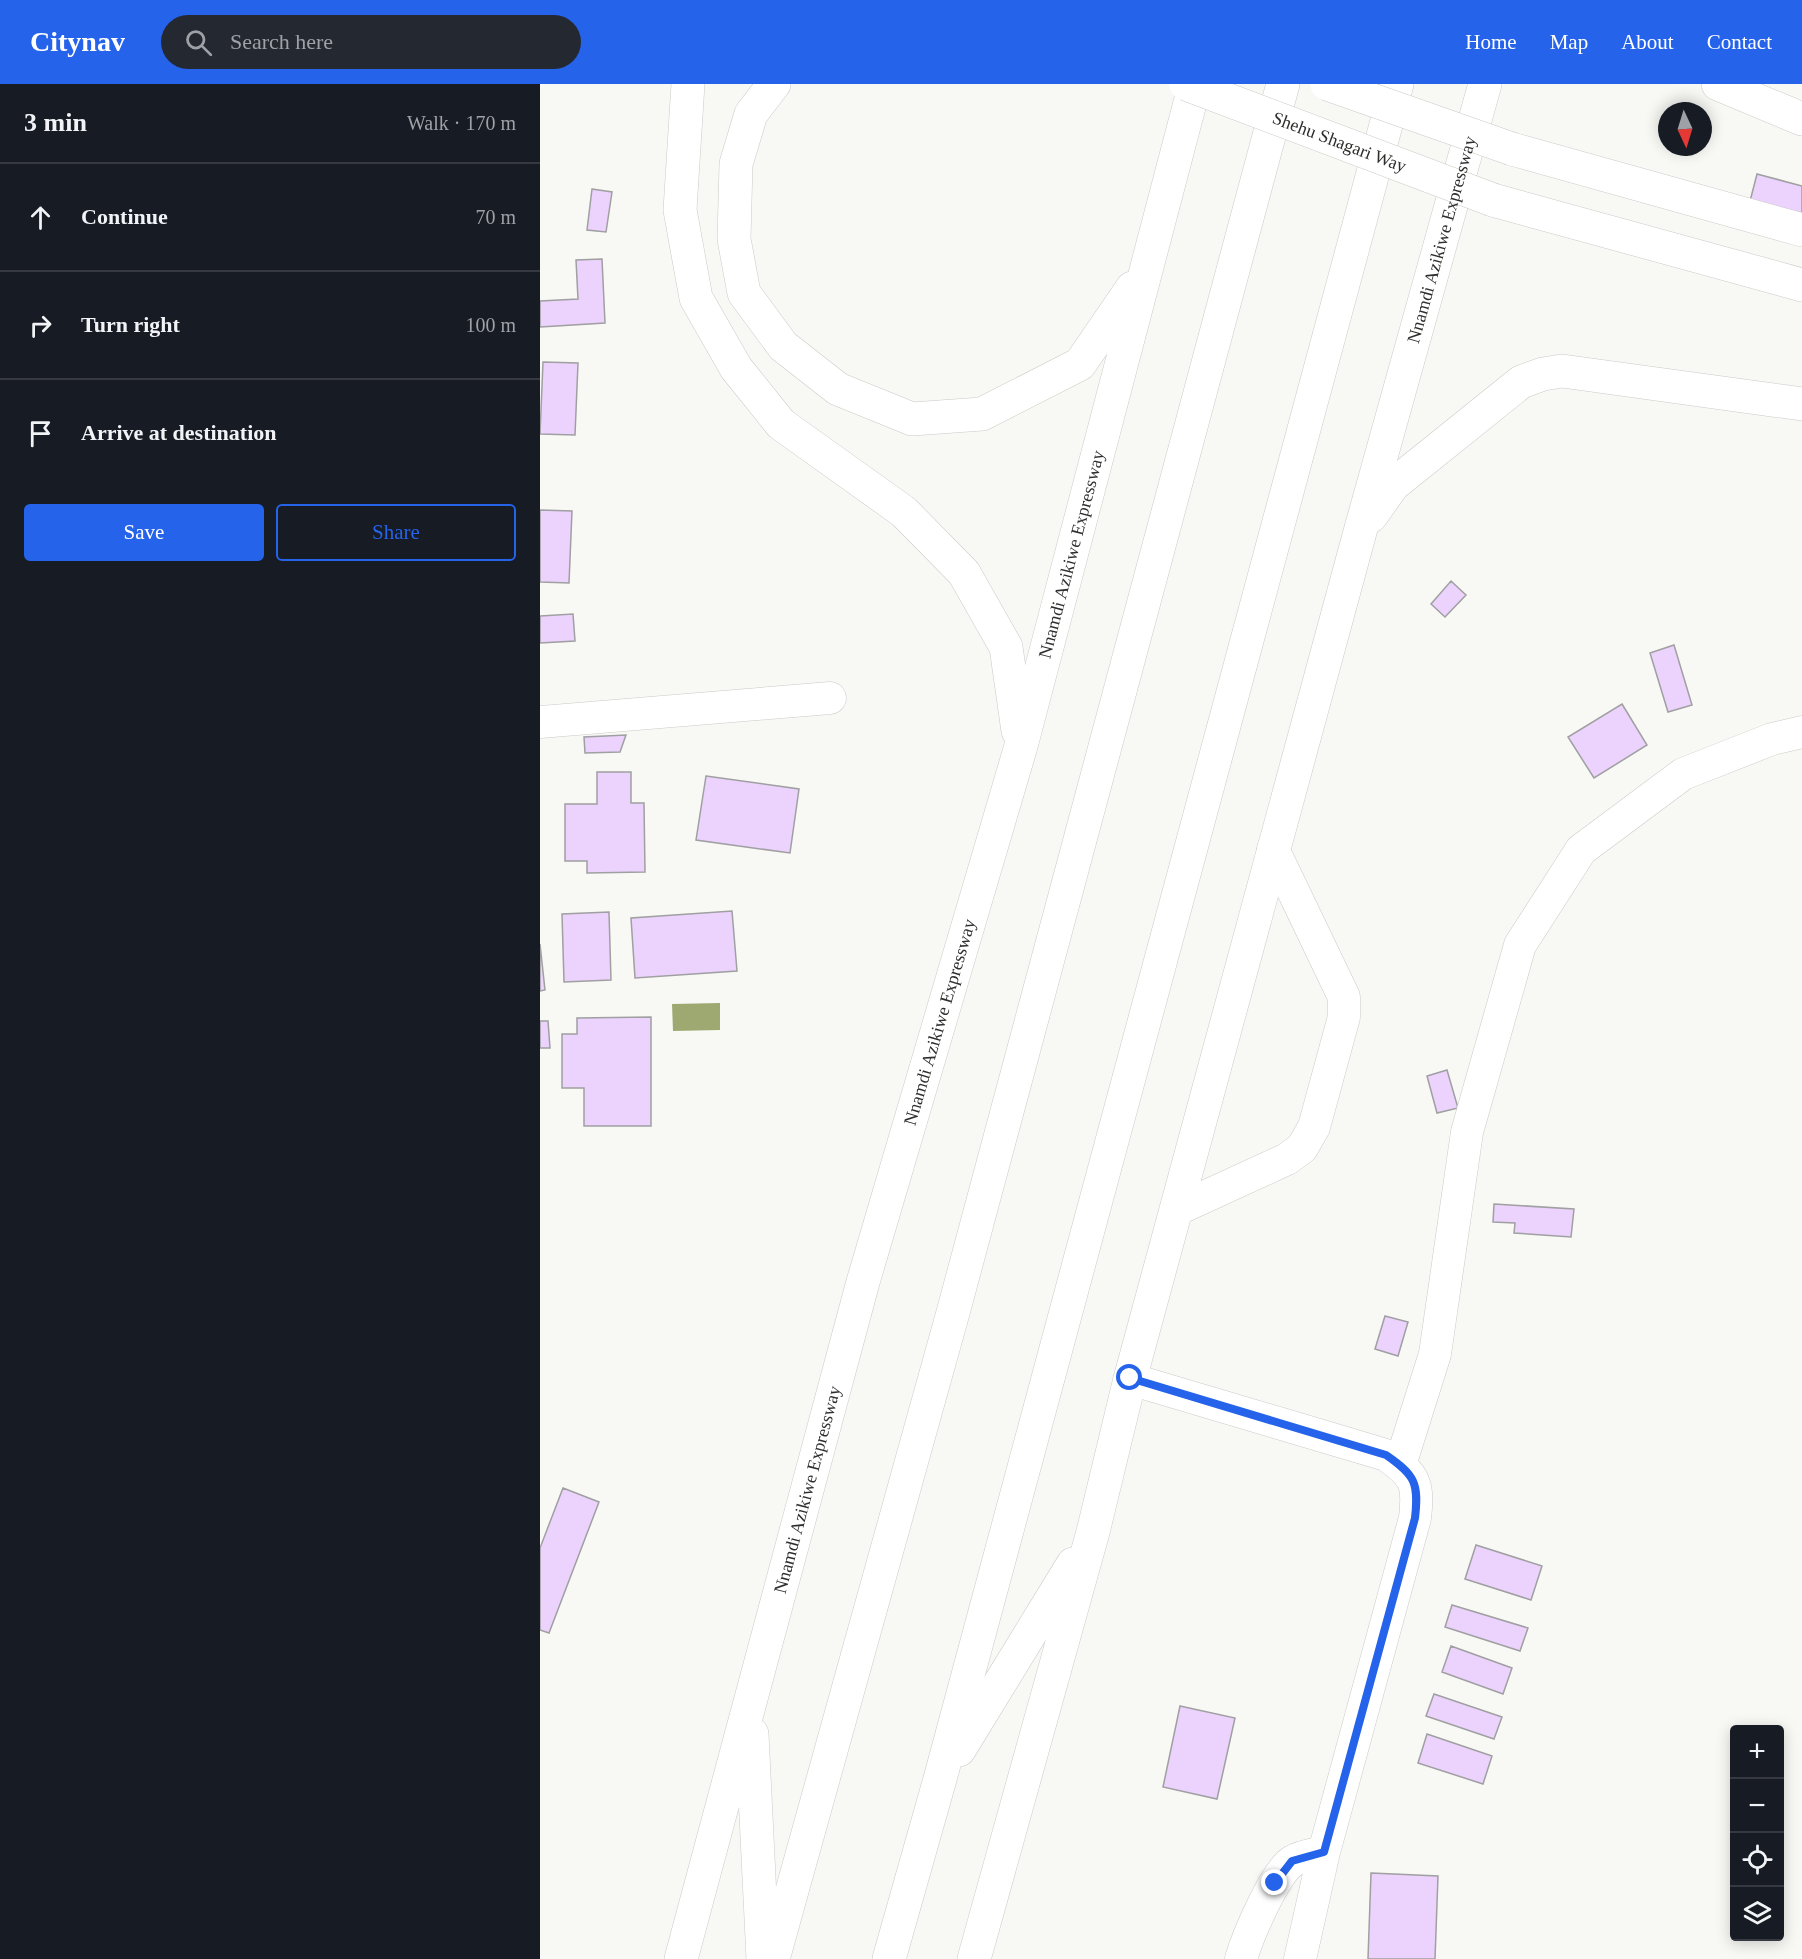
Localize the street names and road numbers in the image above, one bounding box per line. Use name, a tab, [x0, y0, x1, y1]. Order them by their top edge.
street label: Shehu Shagari Way	[1270, 108, 1409, 176]
street label: Nnamdi Azikiwe Expressway	[1403, 134, 1480, 345]
street label: Nnamdi Azikiwe Expressway	[1034, 448, 1108, 660]
street label: Nnamdi Azikiwe Expressway	[900, 917, 979, 1128]
street label: Nnamdi Azikiwe Expressway	[770, 1384, 845, 1596]

